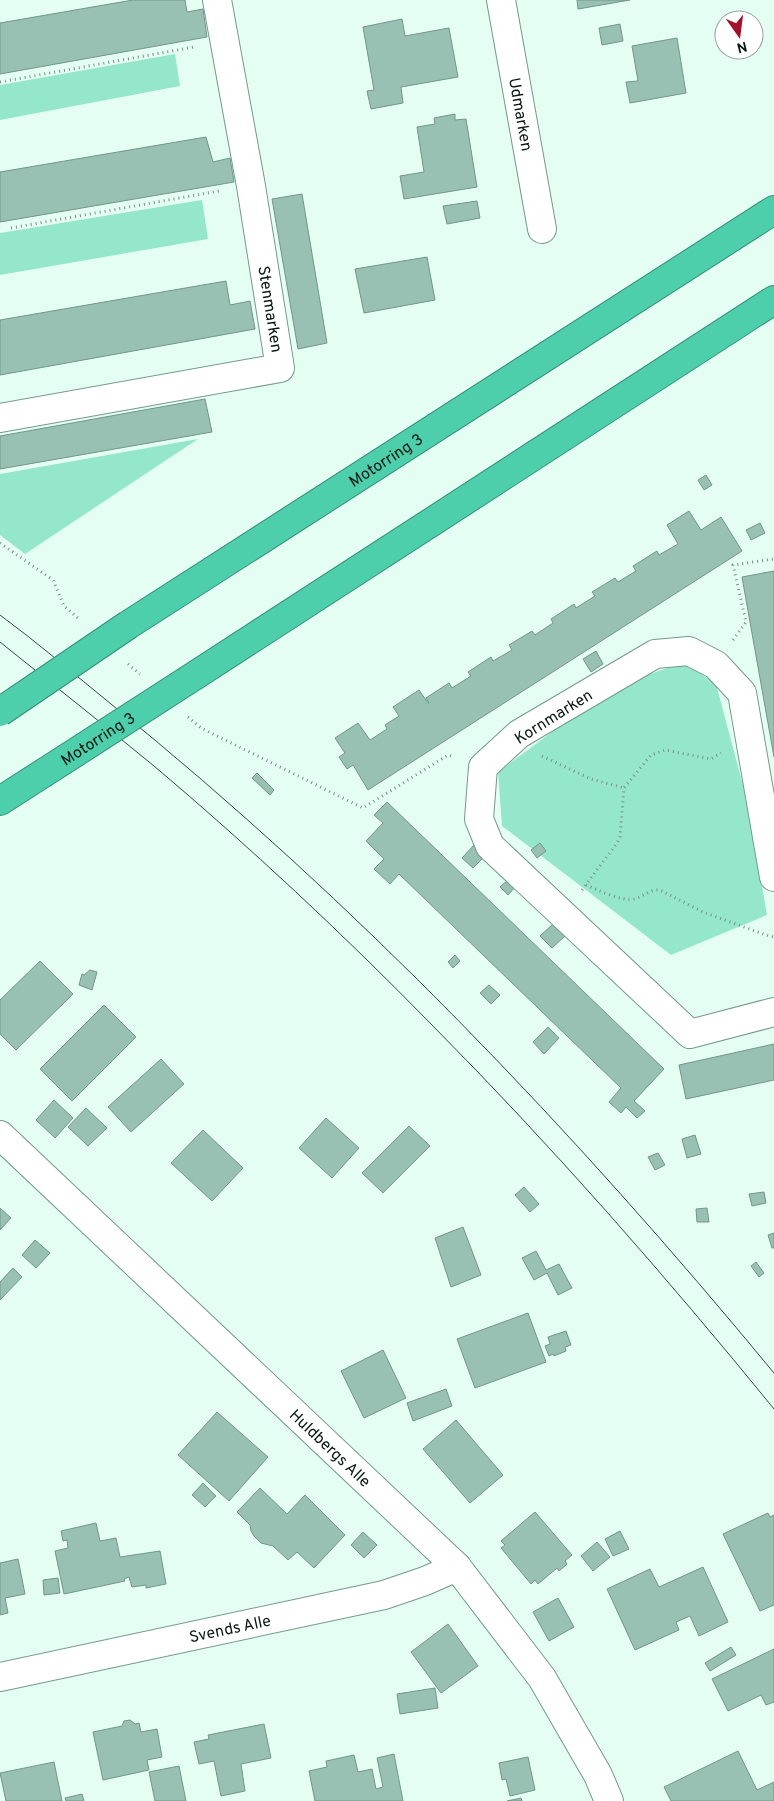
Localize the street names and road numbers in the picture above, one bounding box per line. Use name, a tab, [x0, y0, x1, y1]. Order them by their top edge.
street label: Udmarken	[503, 76, 536, 153]
street label: Stenmarken	[252, 265, 286, 354]
street label: Motorring 3	[346, 430, 427, 493]
street label: Kornmarken	[511, 686, 597, 750]
street label: Motorring 3	[58, 709, 140, 771]
street label: Huldbergs Alle	[284, 1406, 374, 1492]
street label: Svends Alle	[188, 1611, 273, 1648]

